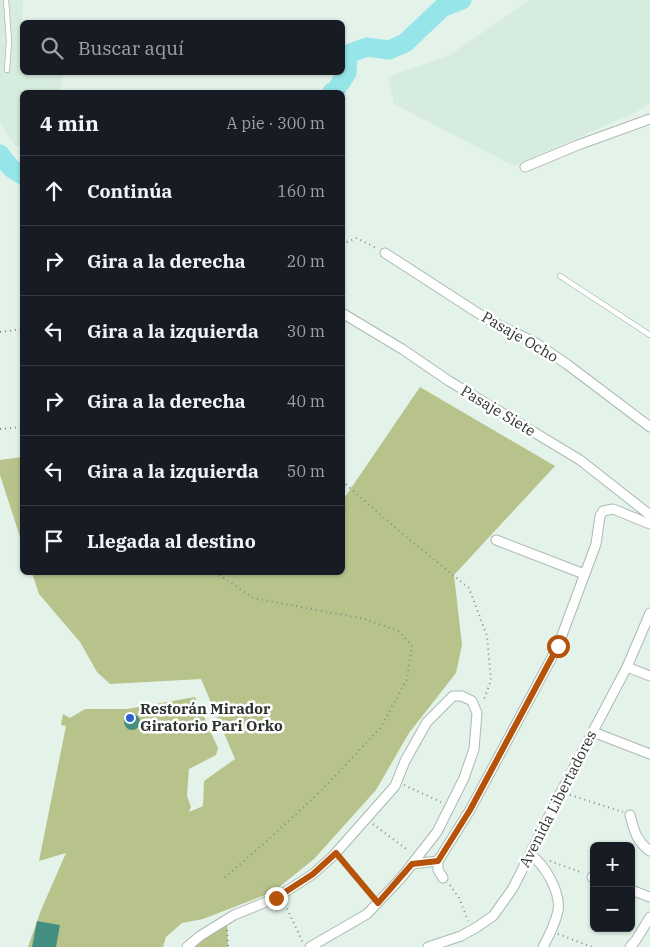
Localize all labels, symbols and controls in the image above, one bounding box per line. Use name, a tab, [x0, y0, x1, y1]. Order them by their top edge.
search box	[20, 20, 345, 75]
icon: search	[38, 34, 66, 62]
text: Buscar aquí	[78, 36, 184, 60]
text: 4 min	[40, 109, 99, 137]
text: A pie · 300 m	[227, 113, 325, 133]
icon: ahead	[40, 177, 68, 205]
text: Continúa	[87, 179, 172, 203]
text: 160 m	[277, 181, 325, 201]
icon: right	[40, 247, 68, 275]
text: Gira a la derecha	[87, 249, 246, 273]
text: 20 m	[287, 251, 325, 271]
street label: Pasaje Ocho	[479, 307, 562, 366]
icon: left	[40, 317, 68, 345]
text: Gira a la izquierda	[87, 319, 259, 343]
text: 30 m	[287, 321, 325, 341]
street label: Pasaje Siete	[457, 381, 539, 440]
icon: right	[40, 387, 68, 415]
text: Gira a la derecha	[87, 389, 246, 413]
text: 40 m	[287, 391, 325, 411]
icon: left	[40, 457, 68, 485]
text: Gira a la izquierda	[87, 459, 259, 483]
text: 50 m	[287, 461, 325, 481]
icon: arrive	[40, 527, 68, 555]
text: Llegada al destino	[87, 529, 256, 553]
route start	[547, 635, 570, 658]
place label: Restorán Mirador Giratorio Pari Orko	[140, 699, 283, 735]
marker: Restorán Mirador Giratorio Pari Orko	[124, 712, 136, 724]
street label: Avenida Libertadores	[515, 727, 600, 871]
map controls	[590, 842, 635, 932]
button: +	[590, 842, 635, 887]
route end	[265, 887, 288, 910]
button: −	[590, 887, 635, 932]

